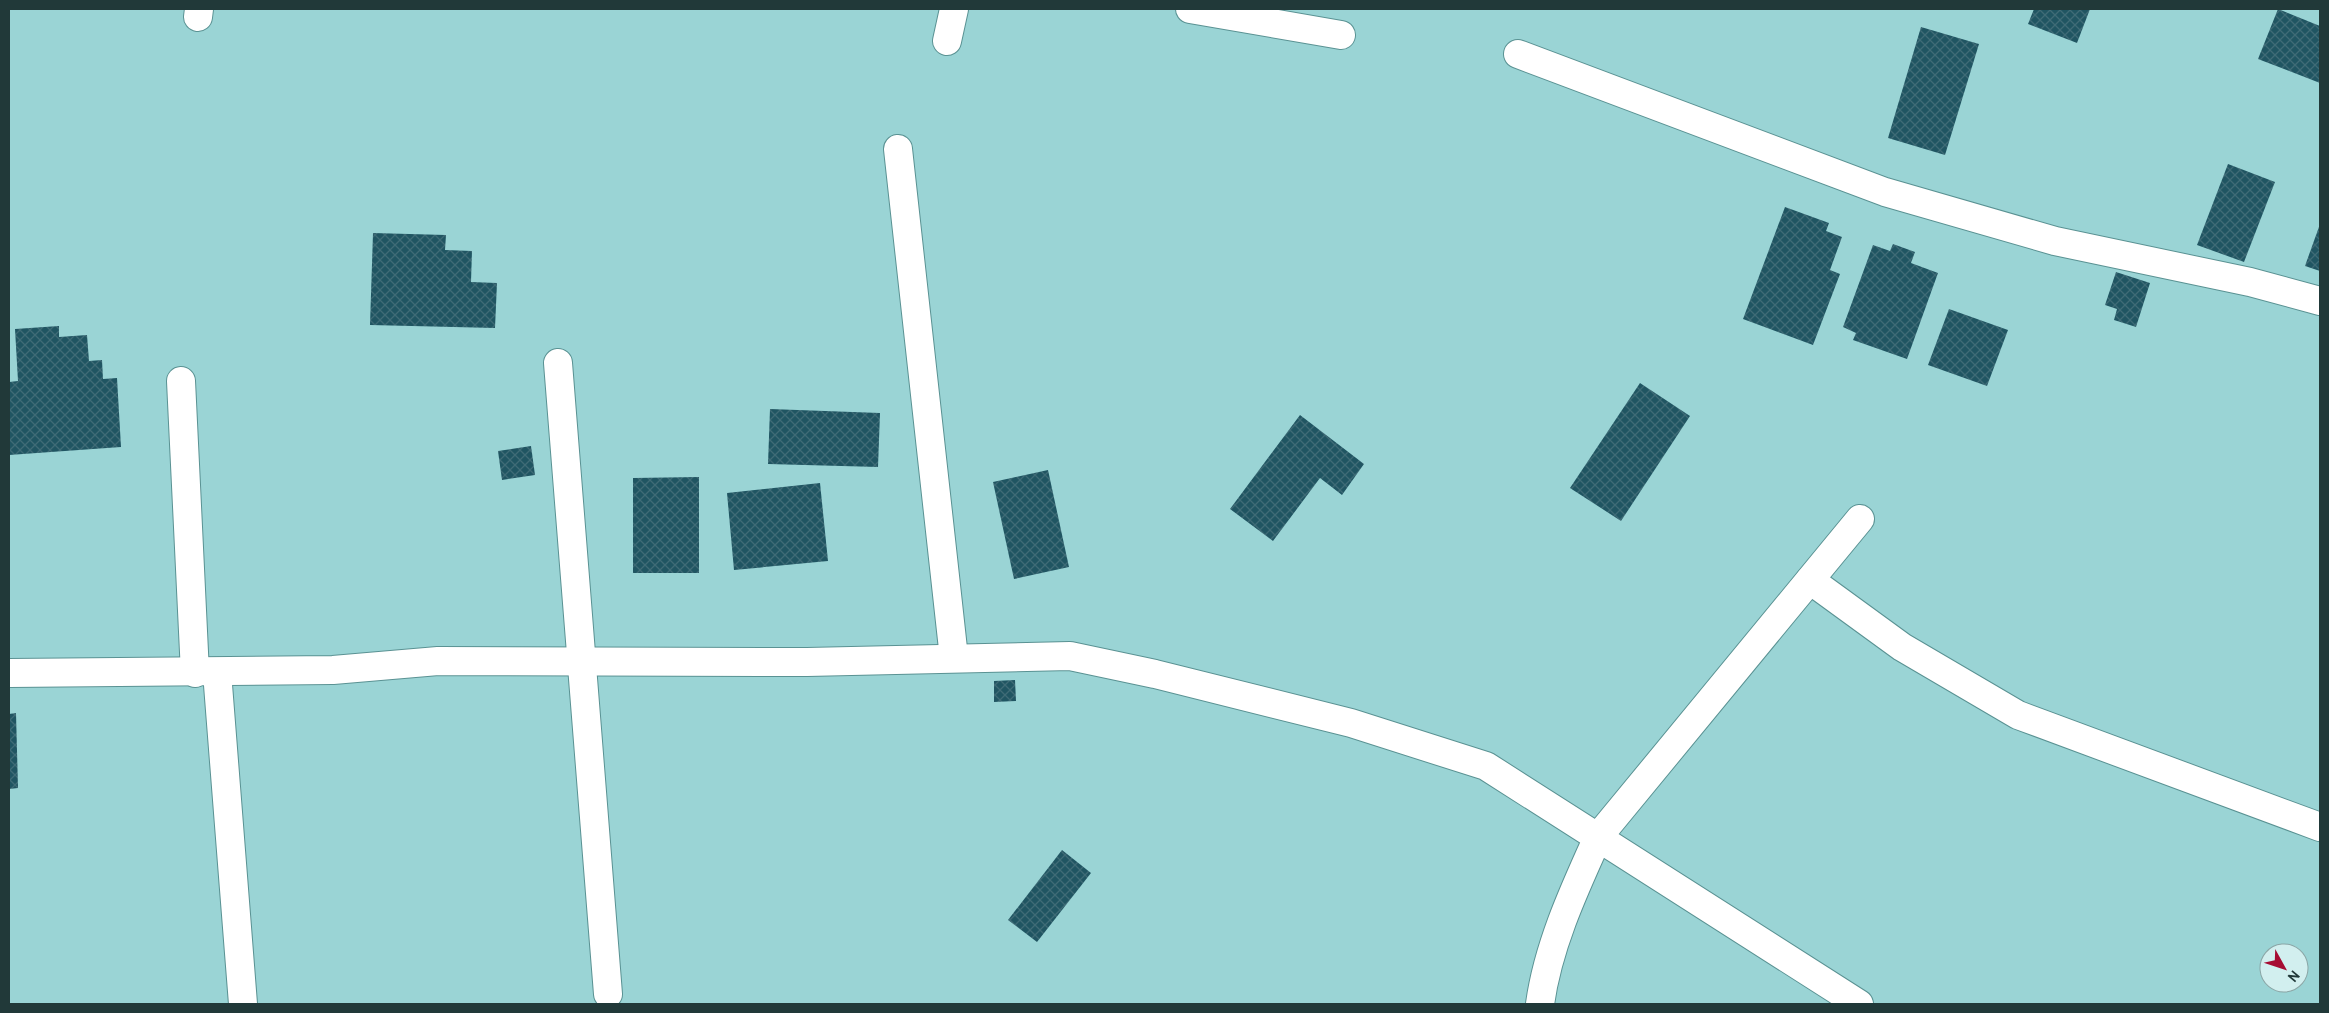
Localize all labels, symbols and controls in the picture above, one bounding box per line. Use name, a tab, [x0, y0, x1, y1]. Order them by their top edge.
north arrow	[2259, 943, 2309, 993]
text: N	[2283, 966, 2303, 985]

